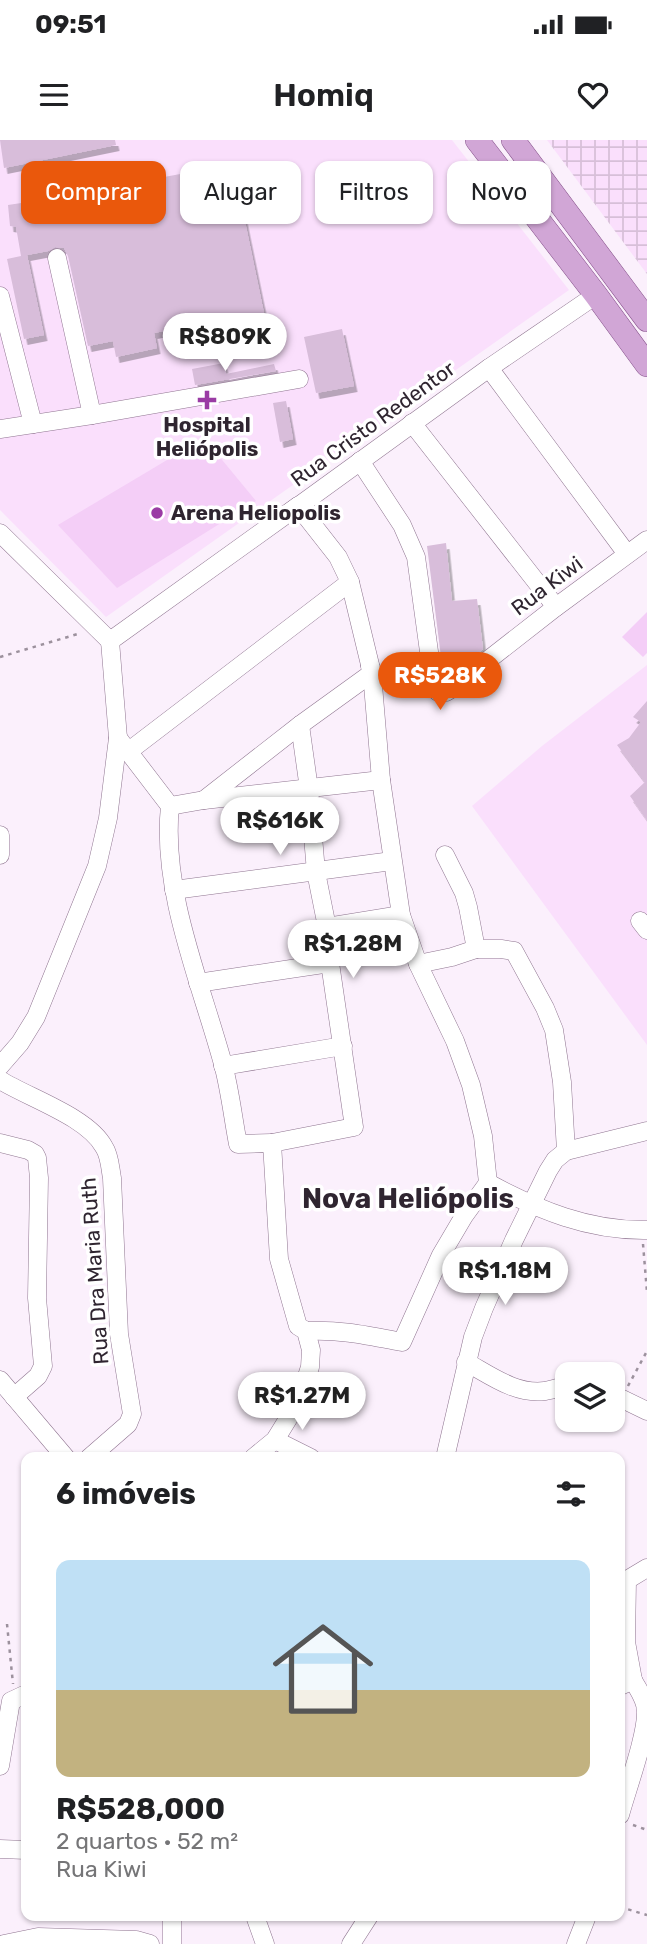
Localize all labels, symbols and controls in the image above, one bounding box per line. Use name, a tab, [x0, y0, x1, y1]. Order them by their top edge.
text: 09:51	[35, 9, 106, 40]
icon: menu	[35, 76, 73, 114]
text: Homiq	[273, 76, 374, 114]
icon: heart	[574, 76, 612, 114]
chip: Comprar	[21, 161, 166, 224]
chip: Alugar	[180, 161, 301, 224]
chip: Filtros	[315, 161, 433, 224]
chip: Novo	[447, 161, 551, 224]
pin: R$809K	[168, 314, 282, 373]
text: R$809K	[179, 322, 271, 350]
street label: Rua Cristo Redentor	[286, 356, 460, 492]
marker: Hospital Heliópolis	[197, 390, 217, 410]
place label: Hospital Heliópolis	[156, 412, 258, 461]
place label: Arena Heliopolis	[171, 500, 341, 525]
marker: Arena Heliopolis	[149, 505, 165, 521]
street label: Rua Kiwi	[506, 551, 587, 620]
pin: R$528K	[383, 652, 497, 712]
text: R$528K	[394, 661, 486, 689]
pin: R$616K	[223, 798, 337, 857]
text: R$616K	[236, 806, 324, 834]
pin: R$1.28M	[288, 920, 418, 980]
text: R$1.28M	[304, 929, 402, 957]
street label: Rua Dra Maria Ruth	[75, 1177, 114, 1365]
district label: Nova Heliópolis	[302, 1182, 514, 1215]
pin: R$1.18M	[440, 1248, 570, 1307]
text: R$1.18M	[458, 1256, 552, 1284]
map controls	[555, 1362, 625, 1432]
button: layers	[555, 1362, 625, 1432]
pin: R$1.27M	[237, 1372, 367, 1432]
text: R$1.27M	[254, 1381, 350, 1409]
icon: filters	[552, 1475, 590, 1513]
text: 6 imóveis	[56, 1476, 196, 1512]
icon: home	[260, 1606, 386, 1732]
text: R$528,000	[56, 1791, 225, 1827]
text: 2 quartos · 52 m²	[56, 1827, 238, 1855]
text: Rua Kiwi	[56, 1855, 147, 1883]

